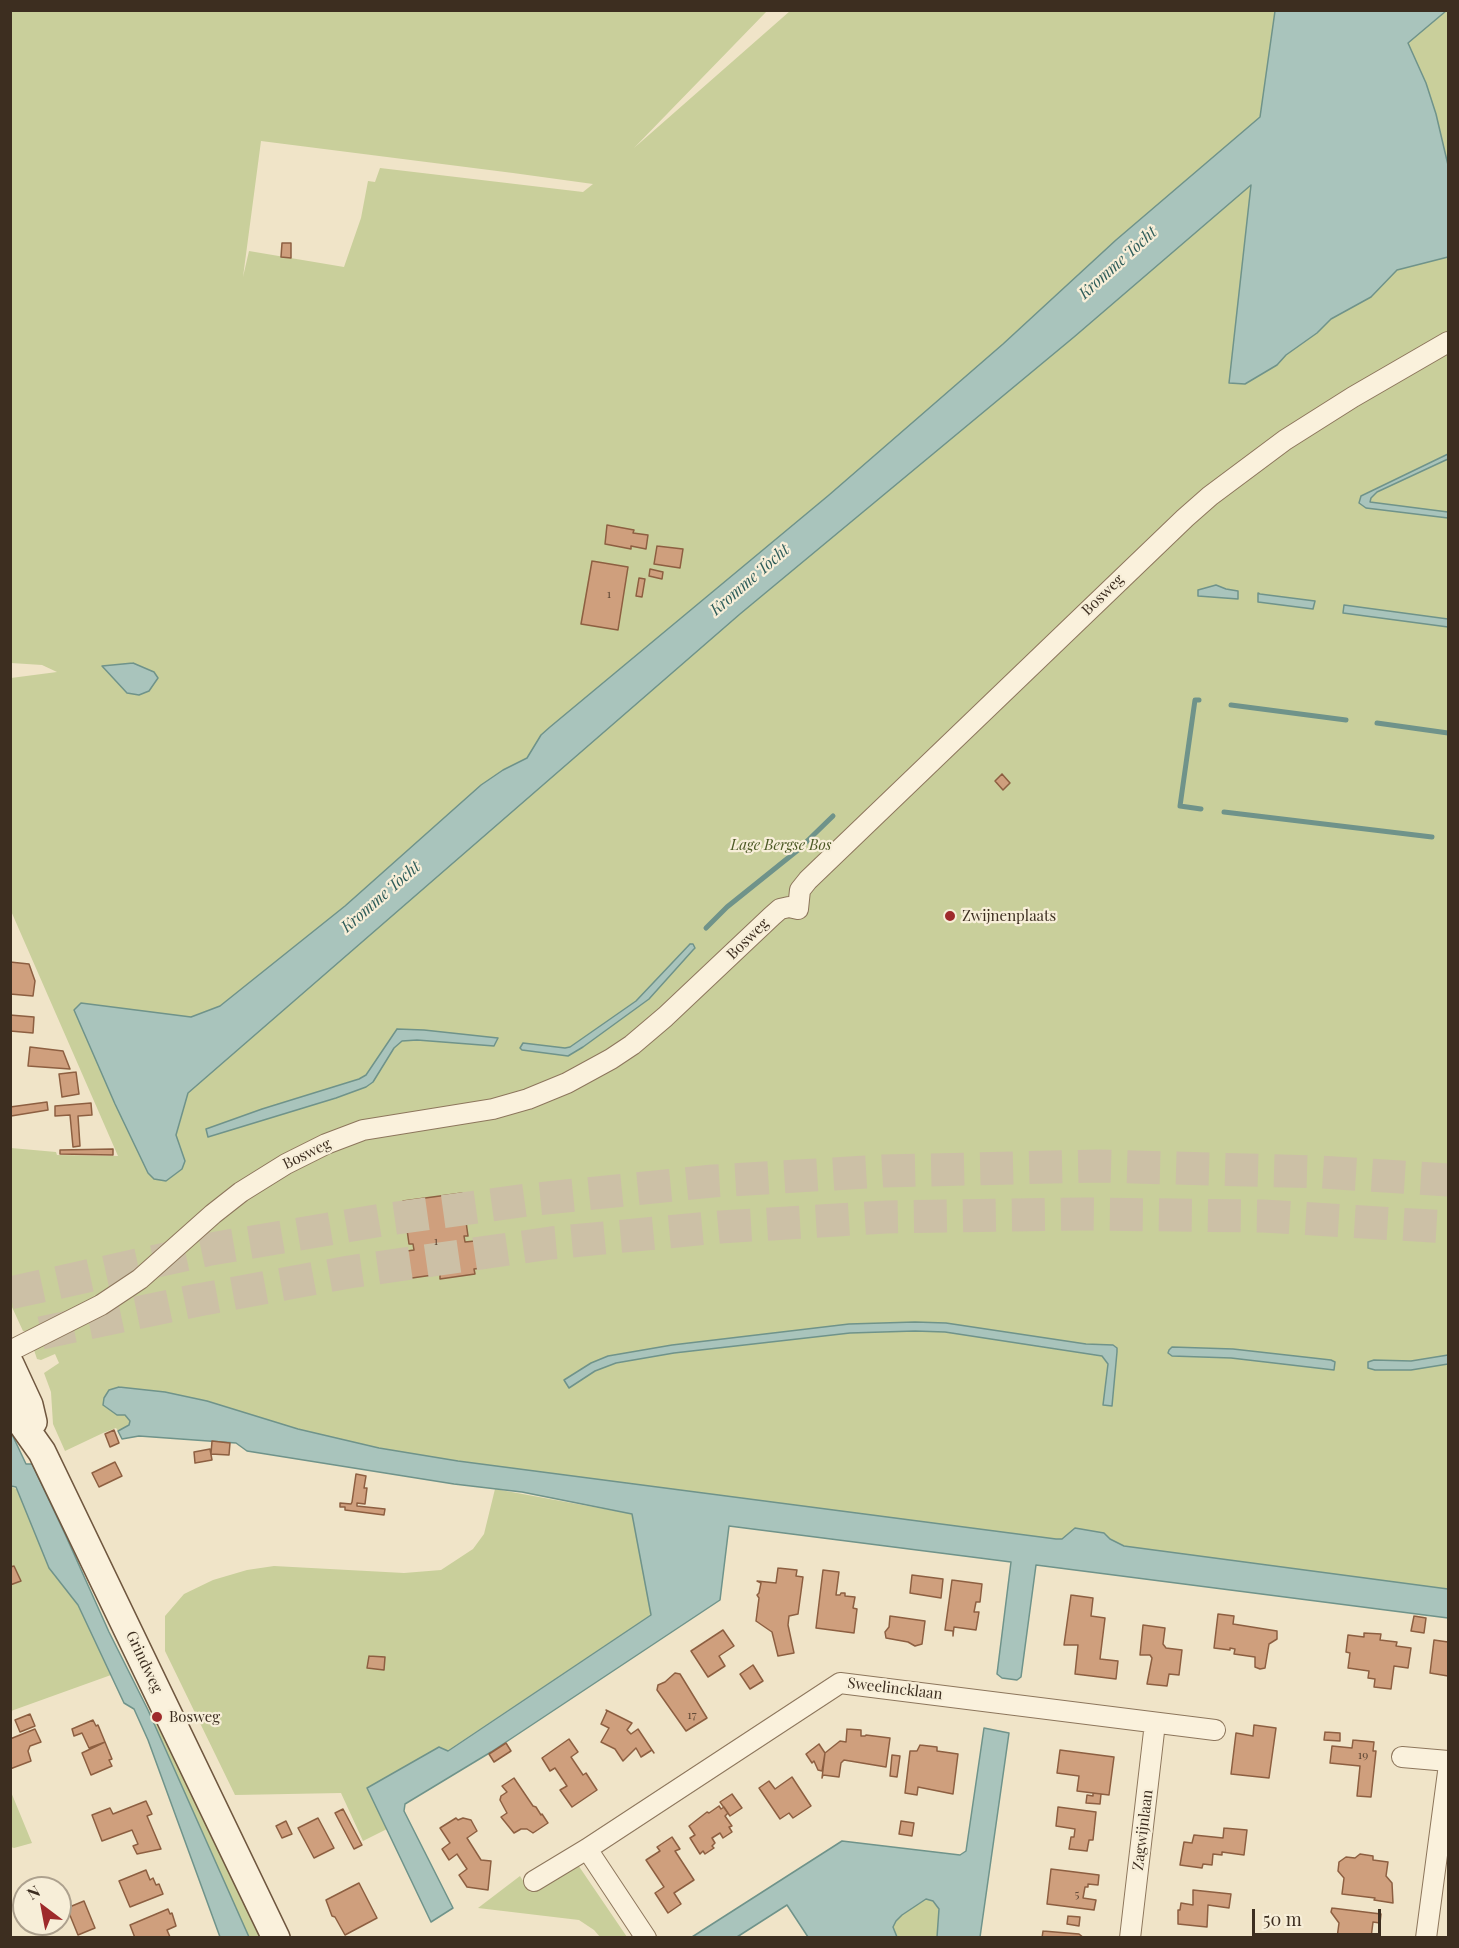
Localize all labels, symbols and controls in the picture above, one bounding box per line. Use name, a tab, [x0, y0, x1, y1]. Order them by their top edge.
water label: Kromme Tocht	[1075, 223, 1161, 303]
water label: Kromme Tocht	[707, 540, 793, 620]
street label: Bosweg	[1078, 571, 1128, 619]
house number: 1	[607, 587, 611, 601]
park label: Lage Bergse Bos	[730, 836, 832, 854]
water label: Kromme Tocht	[338, 857, 424, 937]
place label: Zwijnenplaats	[962, 907, 1056, 925]
marker: Zwijnenplaats	[943, 909, 957, 923]
street label: Bosweg	[723, 915, 773, 963]
street label: Bosweg	[280, 1135, 334, 1173]
house number: 1	[434, 1234, 438, 1248]
street label: Grindweg	[122, 1628, 166, 1696]
street label: Sweelincklaan	[846, 1674, 944, 1704]
place label: Bosweg	[169, 1708, 220, 1726]
house number: 17	[687, 1708, 697, 1722]
marker: Bosweg	[150, 1710, 164, 1724]
house number: 19	[1358, 1748, 1368, 1762]
street label: Zagwijnlaan	[1129, 1789, 1157, 1871]
north arrow	[12, 1876, 72, 1936]
text: N	[23, 1880, 44, 1904]
house number: 5	[1075, 1887, 1079, 1901]
scale bar	[1255, 1897, 1384, 1935]
text: 50 m	[1263, 1907, 1302, 1931]

